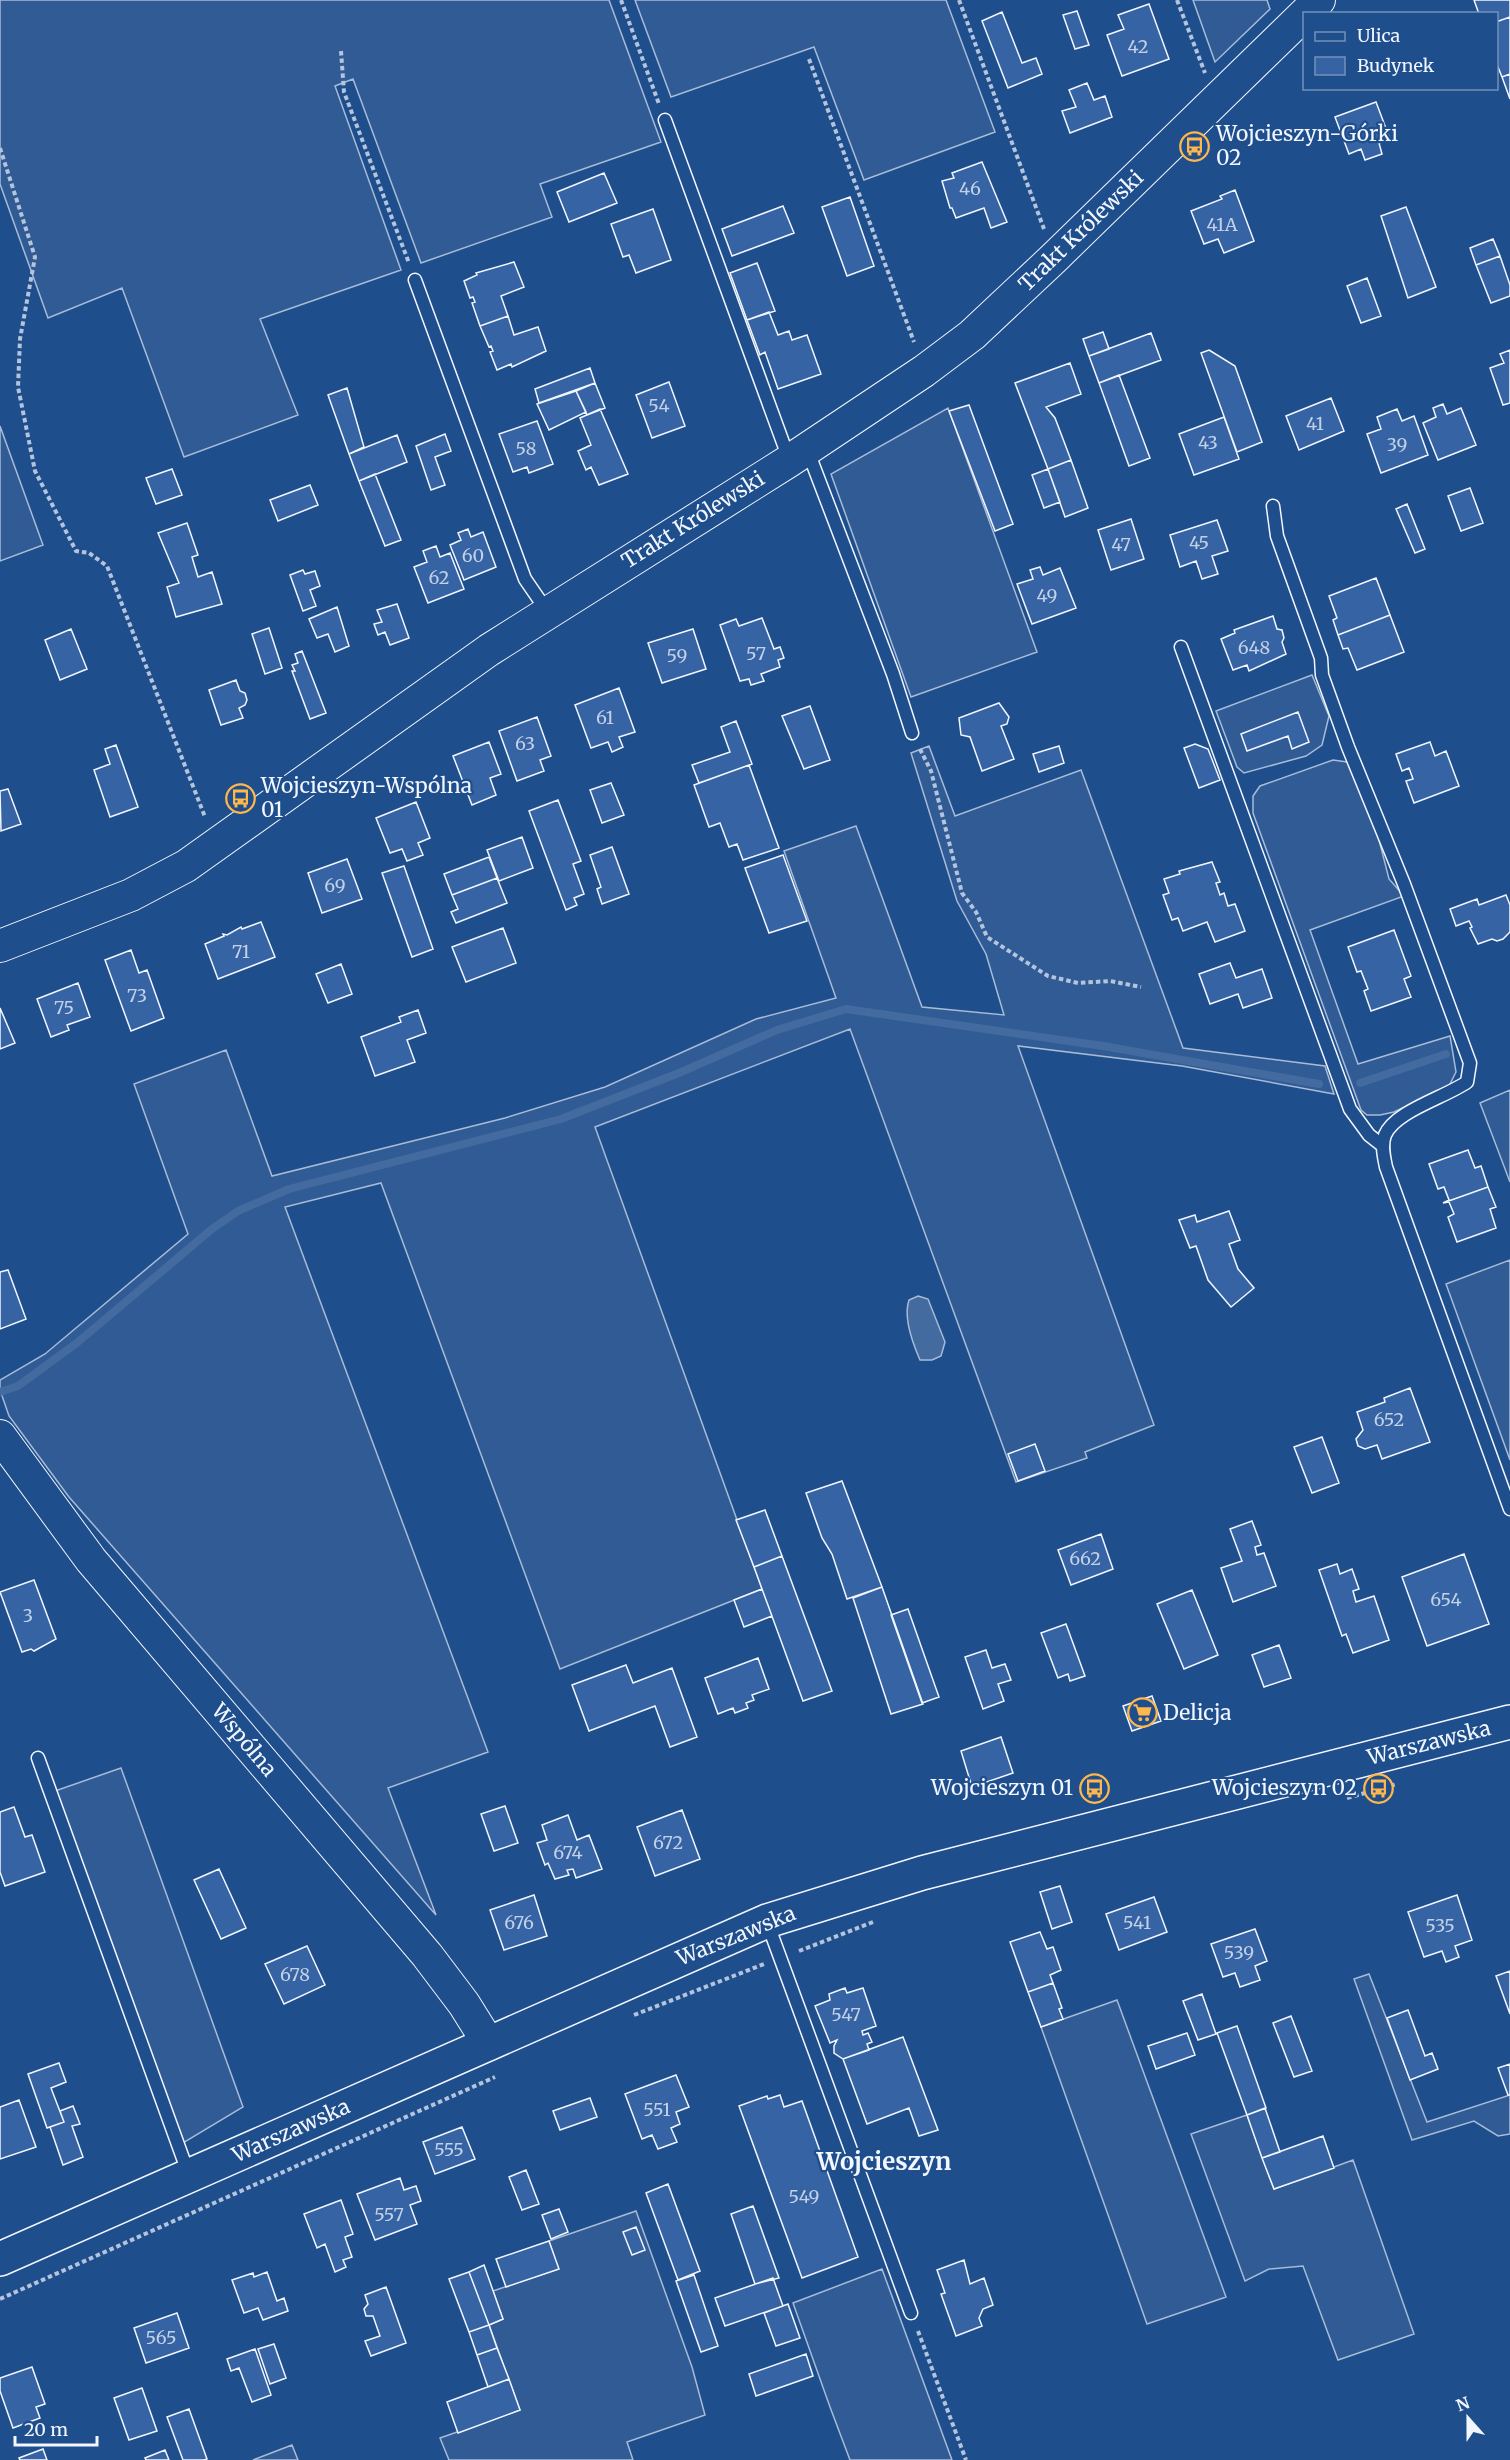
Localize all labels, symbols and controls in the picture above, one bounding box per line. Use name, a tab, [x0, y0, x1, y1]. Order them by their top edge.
legend	[1303, 12, 1498, 90]
text: Ulica	[1357, 24, 1401, 47]
house number: 42	[1128, 35, 1148, 58]
text: Budynek	[1357, 54, 1435, 77]
place label: Wojcieszyn-Górki 02	[1215, 120, 1398, 171]
bus stop icon: Wojcieszyn-Górki 02	[1179, 130, 1211, 162]
street label: Trakt Królewski	[1013, 164, 1149, 297]
house number: 46	[959, 177, 981, 200]
house number: 41A	[1207, 213, 1238, 236]
house number: 54	[648, 394, 670, 417]
house number: 41	[1306, 412, 1324, 435]
house number: 43	[1198, 431, 1218, 454]
house number: 39	[1387, 433, 1407, 456]
house number: 58	[516, 437, 536, 460]
street label: Trakt Królewski	[616, 465, 769, 574]
house number: 45	[1189, 531, 1209, 554]
house number: 47	[1111, 533, 1131, 556]
house number: 60	[462, 544, 484, 567]
house number: 62	[429, 566, 449, 589]
house number: 49	[1037, 584, 1057, 607]
house number: 648	[1238, 636, 1270, 659]
house number: 57	[746, 642, 766, 665]
house number: 59	[667, 644, 687, 667]
house number: 61	[596, 706, 614, 729]
house number: 63	[515, 732, 535, 755]
place label: Wojcieszyn-Wspólna 01	[260, 772, 472, 823]
bus stop icon: Wojcieszyn-Wspólna 01	[224, 782, 256, 814]
house number: 69	[324, 874, 346, 897]
house number: 71	[232, 940, 250, 963]
house number: 73	[127, 984, 147, 1007]
house number: 75	[54, 996, 74, 1019]
house number: 652	[1374, 1408, 1404, 1431]
house number: 662	[1069, 1547, 1101, 1570]
house number: 654	[1430, 1588, 1462, 1611]
house number: 3	[23, 1604, 33, 1627]
street label: Wspólna	[205, 1697, 283, 1782]
supermarket icon: Delicja	[1126, 1697, 1158, 1729]
place label: Delicja	[1163, 1699, 1232, 1726]
street label: Warszawska	[1363, 1714, 1493, 1771]
bus stop icon: Wojcieszyn 01	[1078, 1772, 1110, 1804]
bus stop icon: Wojcieszyn 02	[1362, 1772, 1394, 1804]
place label: Wojcieszyn 01	[930, 1774, 1073, 1801]
place label: Wojcieszyn 02	[1211, 1774, 1357, 1801]
house number: 672	[653, 1831, 683, 1854]
house number: 674	[553, 1841, 583, 1864]
street label: Warszawska	[671, 1899, 799, 1972]
house number: 676	[504, 1911, 534, 1934]
house number: 541	[1123, 1911, 1151, 1934]
house number: 535	[1425, 1914, 1455, 1937]
house number: 539	[1224, 1941, 1254, 1964]
house number: 678	[280, 1963, 310, 1986]
house number: 547	[831, 2003, 861, 2026]
street label: Warszawska	[227, 2093, 354, 2169]
house number: 551	[643, 2098, 671, 2121]
house number: 555	[434, 2138, 464, 2161]
district label: Wojcieszyn	[816, 2146, 951, 2177]
house number: 549	[788, 2185, 820, 2208]
house number: 557	[374, 2203, 404, 2226]
house number: 565	[146, 2326, 176, 2349]
north arrow	[1438, 2388, 1498, 2448]
text: N	[1453, 2392, 1472, 2416]
scale bar	[15, 2409, 98, 2447]
text: 20 m	[24, 2418, 68, 2441]

